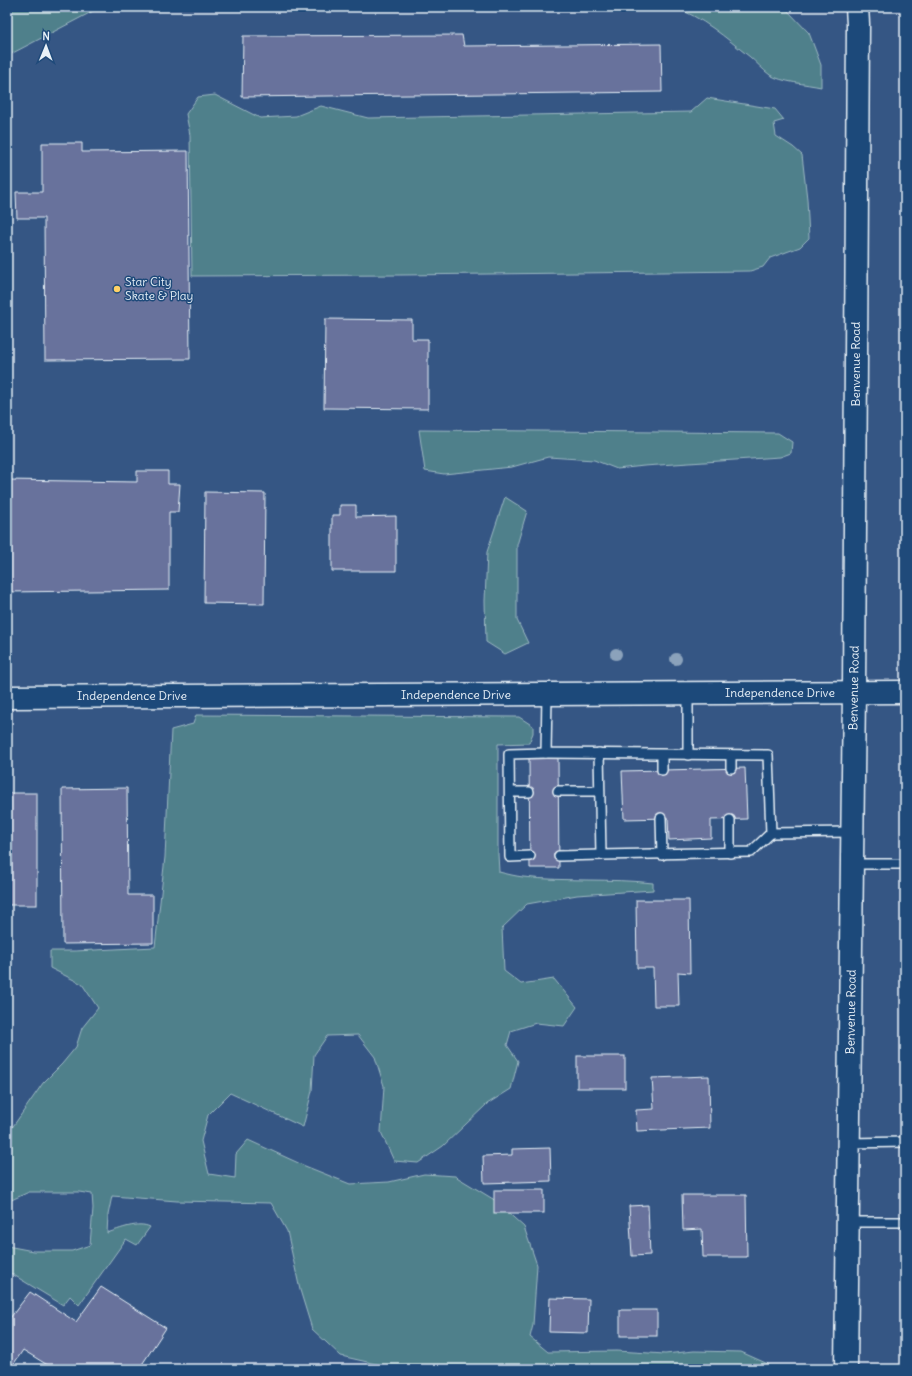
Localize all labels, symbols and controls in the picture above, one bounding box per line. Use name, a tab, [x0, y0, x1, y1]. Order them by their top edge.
north arrow	[26, 26, 66, 66]
text: N	[42, 29, 50, 43]
place label: Star City Skate & Play	[125, 274, 193, 303]
marker: Star City Skate & Play	[112, 284, 122, 294]
street label: Benvenue Road	[848, 322, 863, 406]
street label: Benvenue Road	[845, 645, 862, 731]
street label: Independence Drive	[725, 685, 835, 700]
street label: Independence Drive	[401, 687, 511, 702]
street label: Independence Drive	[77, 688, 187, 703]
street label: Benvenue Road	[842, 969, 859, 1055]

